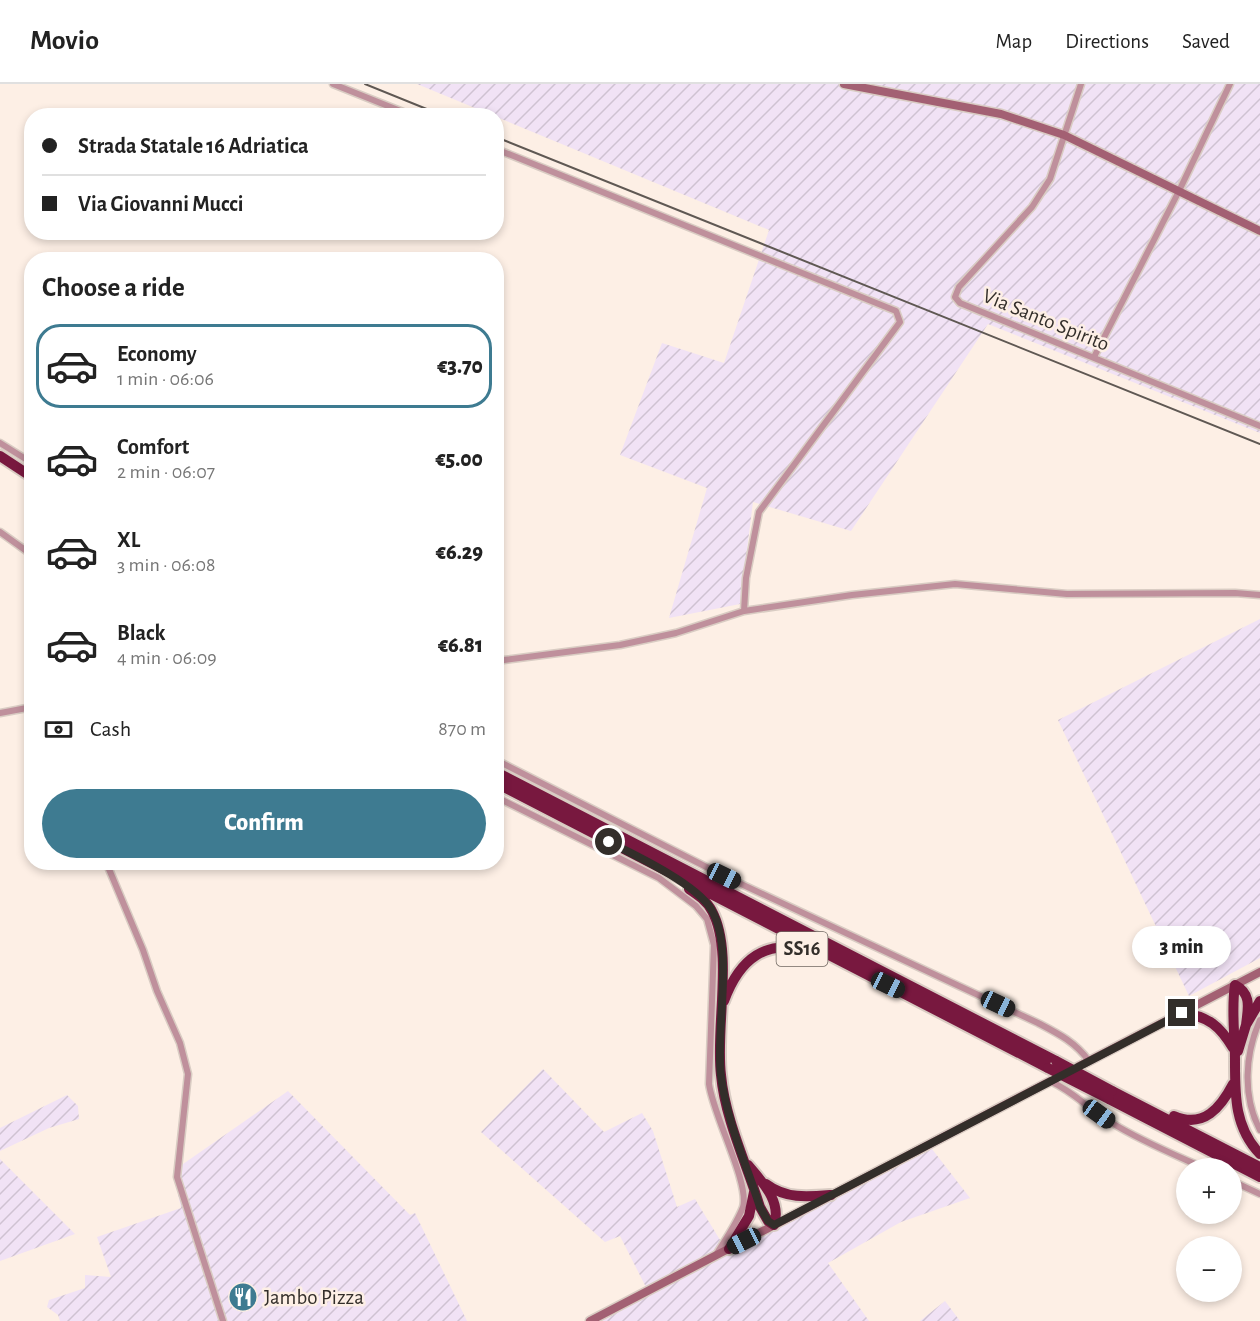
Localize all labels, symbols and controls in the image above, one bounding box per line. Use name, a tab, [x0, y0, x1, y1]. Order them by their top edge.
text: Movio	[30, 27, 99, 55]
text: Map	[996, 31, 1032, 52]
text: Directions	[1065, 31, 1149, 52]
text: Saved	[1182, 31, 1230, 52]
text: Strada Statale 16 Adriatica	[78, 135, 309, 157]
text: Via Giovanni Mucci	[78, 193, 244, 215]
text: Choose a ride	[42, 274, 185, 301]
street label: Via Santo Spirito	[980, 285, 1112, 355]
icon: car	[45, 339, 99, 393]
text: Economy	[117, 343, 197, 365]
text: €3.70	[437, 355, 483, 377]
text: 1 min · 06:06	[117, 369, 214, 389]
icon: car	[45, 432, 99, 486]
text: Comfort	[117, 436, 189, 458]
text: €5.00	[435, 448, 483, 470]
text: 2 min · 06:07	[117, 462, 215, 482]
icon: car	[45, 525, 99, 579]
text: XL	[117, 529, 140, 551]
text: €6.29	[436, 541, 483, 563]
text: 3 min · 06:08	[117, 555, 215, 575]
icon: car	[45, 618, 99, 672]
text: Black	[117, 622, 165, 644]
text: €6.81	[438, 634, 483, 656]
text: 4 min · 06:09	[117, 648, 217, 668]
icon: cash	[42, 713, 75, 746]
text: Cash	[90, 718, 131, 740]
text: 870 m	[438, 719, 486, 739]
button: Confirm	[42, 789, 486, 858]
route start	[595, 828, 622, 855]
car	[704, 860, 744, 892]
callout: 3 min	[1132, 926, 1232, 968]
road number: SS16	[776, 932, 828, 966]
text: 3 min	[1159, 937, 1204, 957]
car	[868, 969, 908, 1001]
car	[978, 988, 1018, 1020]
route end	[1168, 999, 1195, 1026]
car	[1079, 1096, 1119, 1132]
map controls	[1176, 1158, 1242, 1302]
button: +	[1176, 1158, 1242, 1224]
car	[724, 1225, 764, 1257]
button: −	[1176, 1236, 1242, 1302]
restaurant icon: Jambo Pizza	[227, 1281, 259, 1313]
place label: Jambo Pizza	[264, 1287, 364, 1308]

